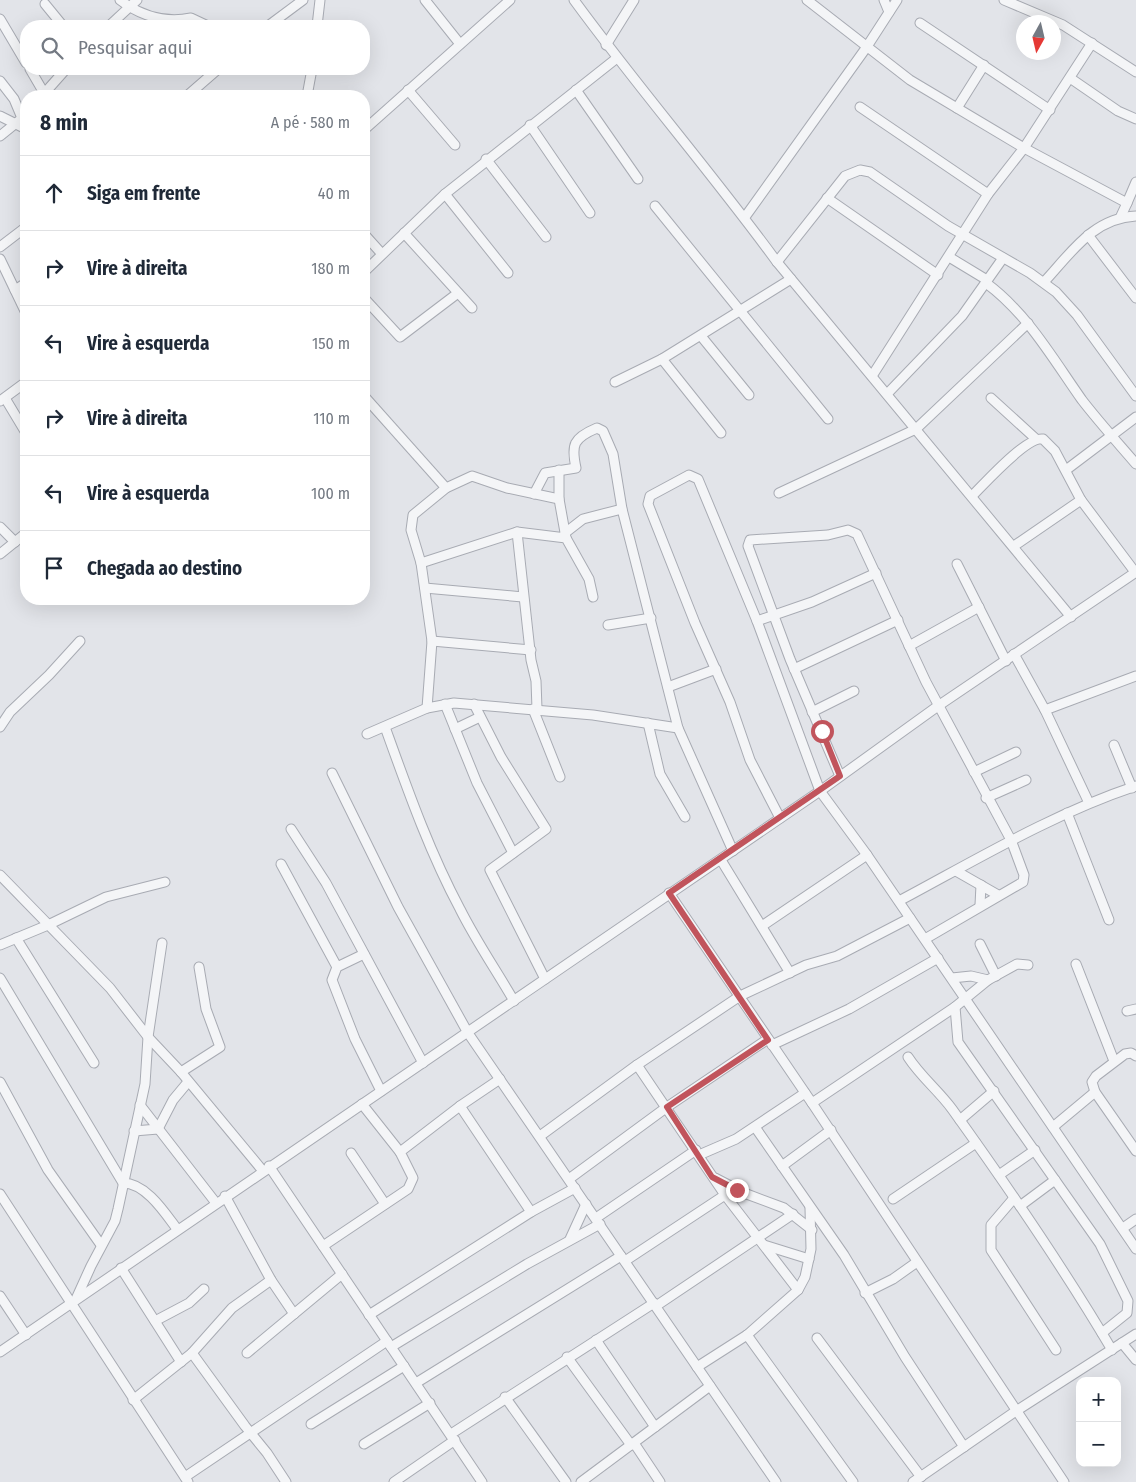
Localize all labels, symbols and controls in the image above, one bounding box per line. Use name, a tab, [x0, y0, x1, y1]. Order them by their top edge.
north arrow	[1016, 15, 1061, 60]
search box	[20, 20, 370, 75]
icon: search	[38, 34, 66, 62]
text: Pesquisar aqui	[78, 36, 192, 59]
text: 8 min	[40, 110, 88, 136]
text: A pé · 580 m	[271, 113, 350, 132]
icon: ahead	[40, 179, 68, 207]
text: Siga em frente	[87, 182, 201, 205]
text: 40 m	[318, 184, 350, 203]
icon: right	[40, 254, 68, 282]
text: Vire à direita	[87, 257, 188, 280]
text: 180 m	[311, 259, 350, 278]
icon: left	[40, 329, 68, 357]
text: Vire à esquerda	[87, 332, 209, 355]
text: 150 m	[312, 334, 350, 353]
icon: right	[40, 404, 68, 432]
text: Vire à direita	[87, 407, 188, 430]
text: 110 m	[313, 409, 350, 428]
icon: left	[40, 479, 68, 507]
text: Vire à esquerda	[87, 482, 209, 505]
text: 100 m	[311, 484, 350, 503]
icon: arrive	[40, 554, 68, 582]
text: Chegada ao destino	[87, 557, 242, 580]
route start	[811, 720, 834, 743]
route end	[726, 1179, 749, 1202]
map controls	[1076, 1377, 1121, 1467]
button: +	[1076, 1377, 1121, 1422]
button: −	[1076, 1422, 1121, 1467]

